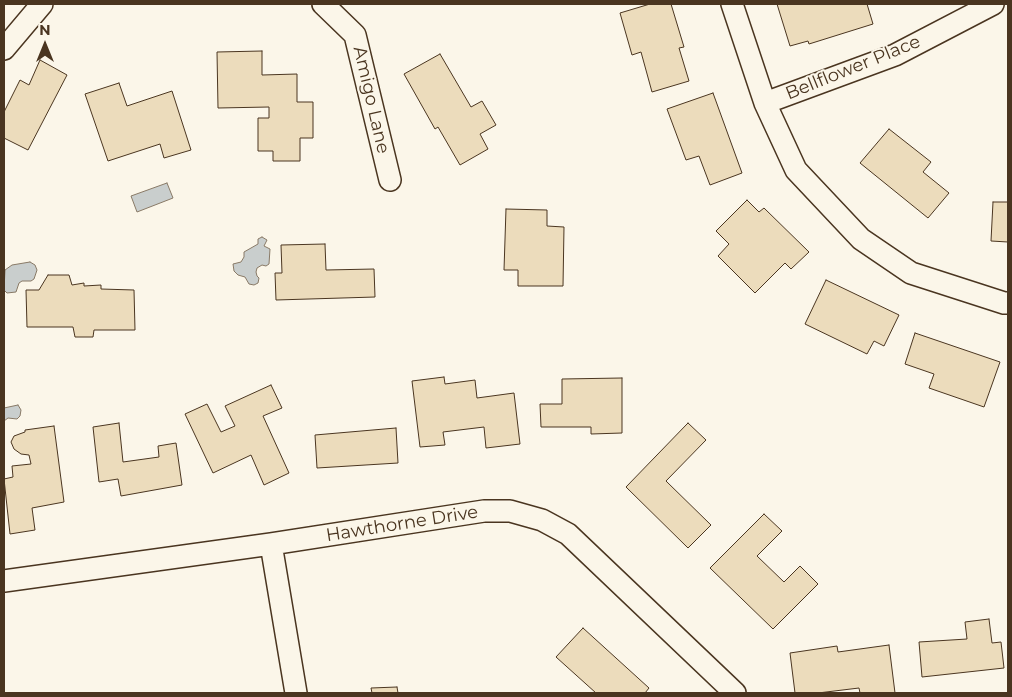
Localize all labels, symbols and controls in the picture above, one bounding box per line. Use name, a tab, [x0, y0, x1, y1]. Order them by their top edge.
north arrow	[20, 20, 70, 70]
text: N	[39, 21, 51, 39]
street label: Bellflower Place	[782, 31, 924, 105]
street label: Amigo Lane	[348, 44, 394, 156]
street label: Hawthorne Drive	[324, 501, 480, 547]

